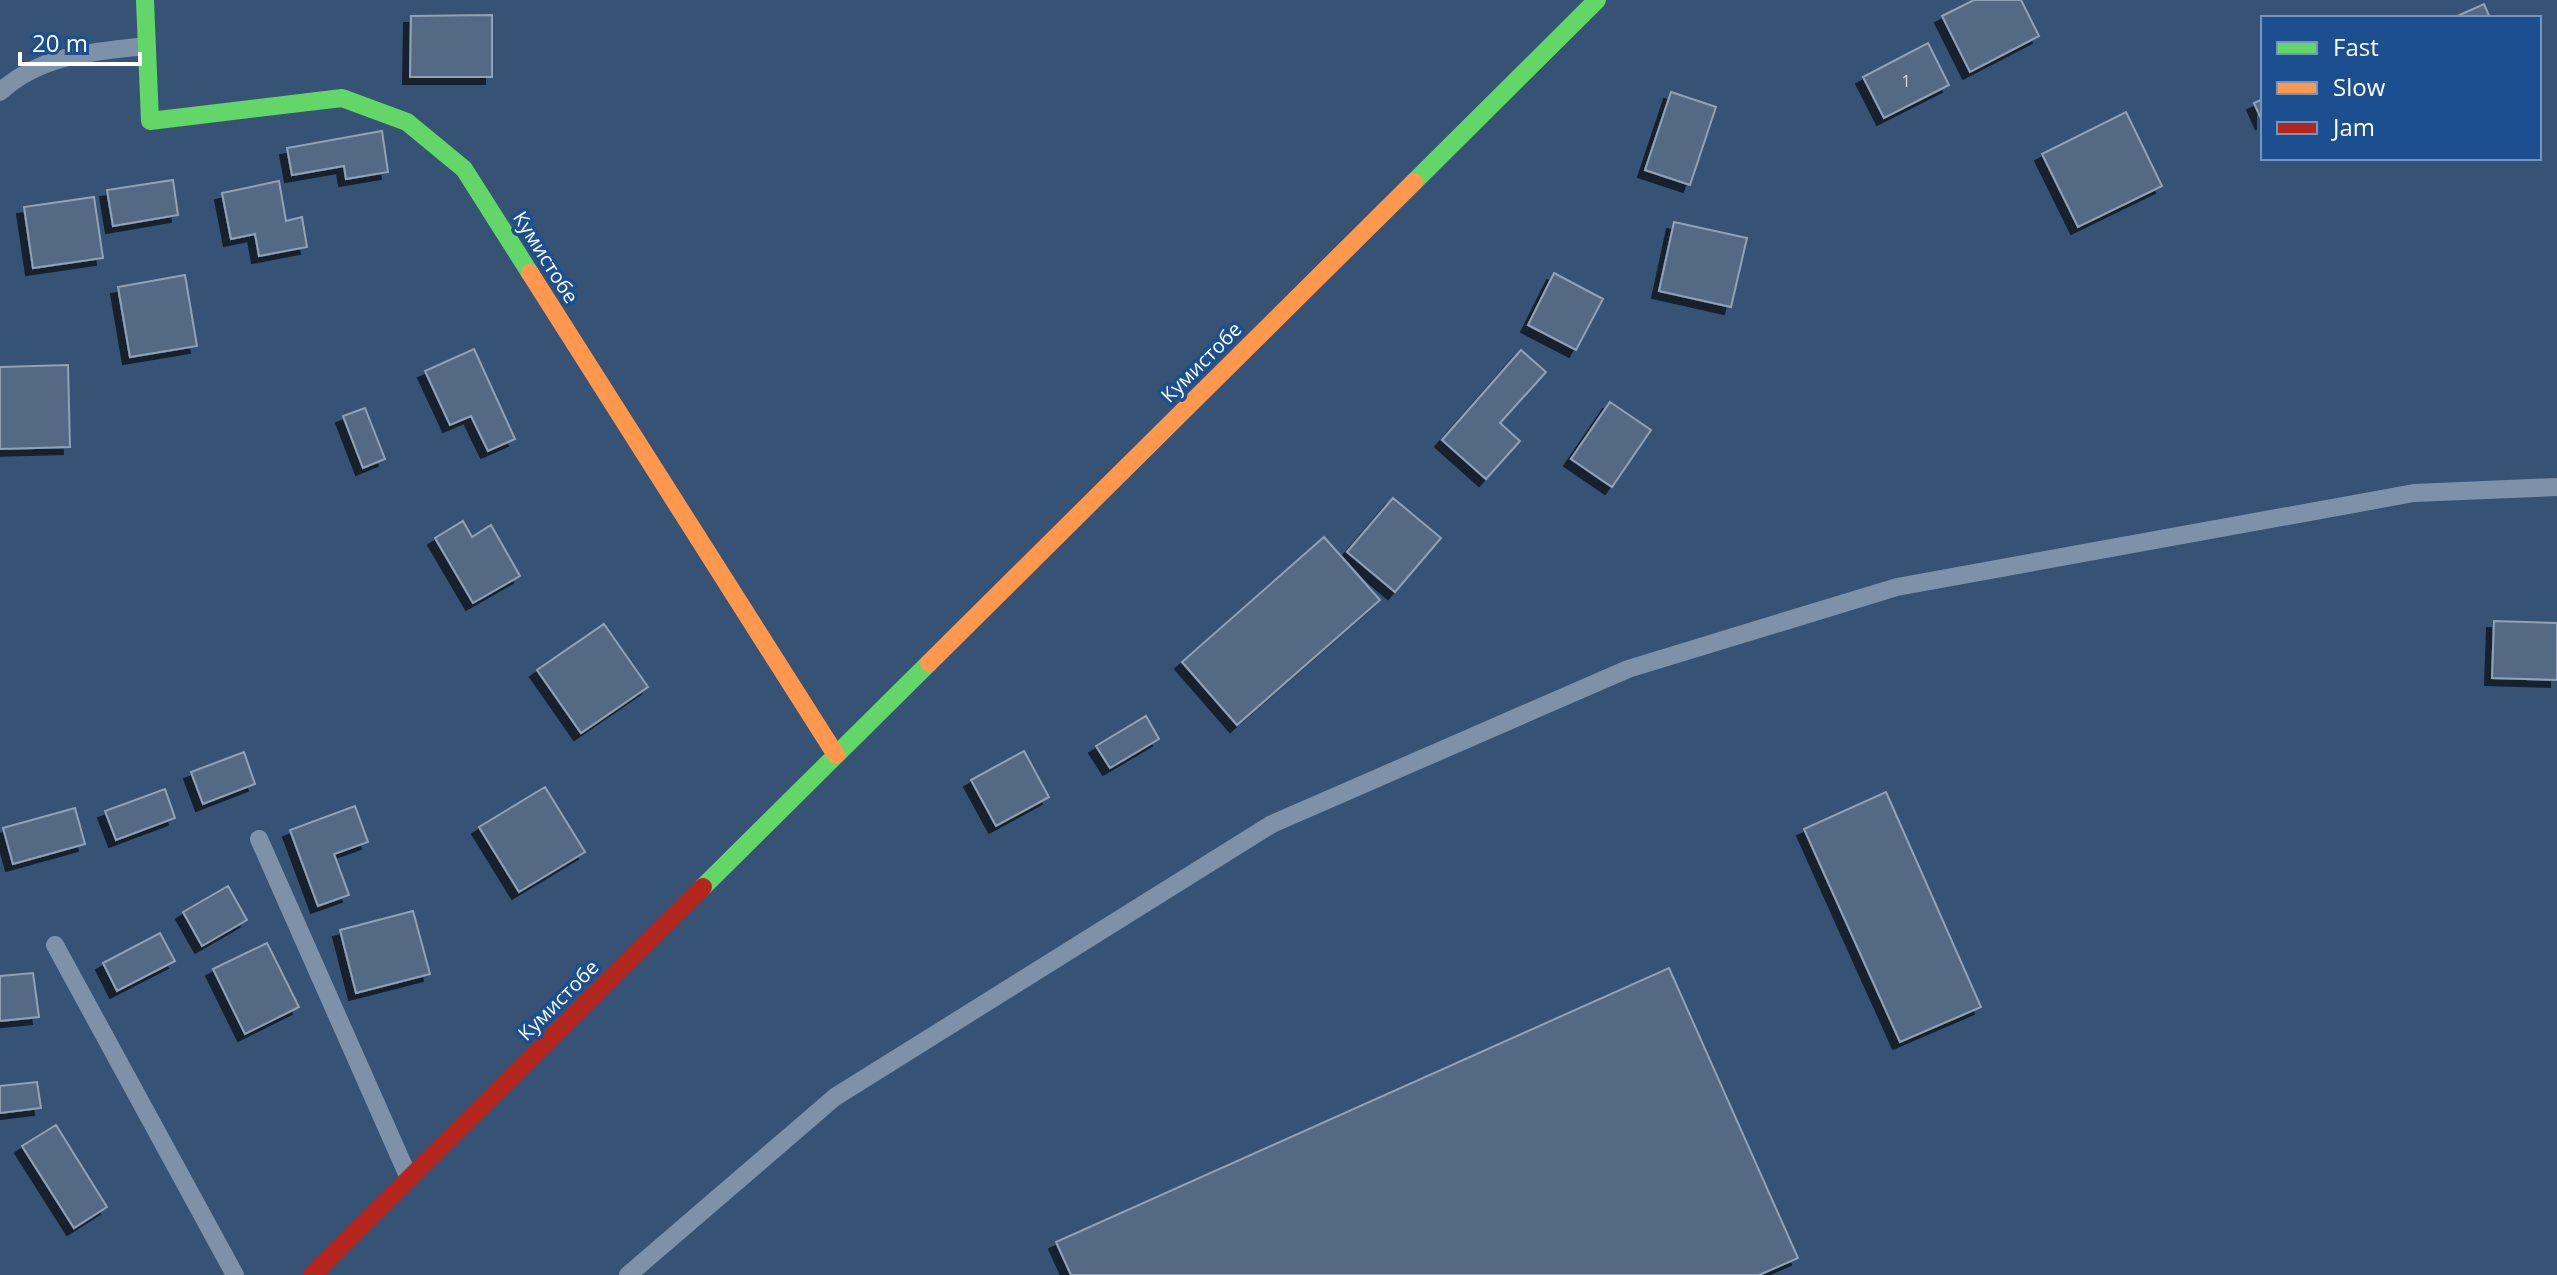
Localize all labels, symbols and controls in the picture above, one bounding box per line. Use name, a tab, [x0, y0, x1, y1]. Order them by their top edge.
scale bar	[20, 16, 140, 66]
legend	[2261, 16, 2541, 160]
text: 20 m	[32, 26, 88, 59]
text: Fast	[2333, 30, 2379, 63]
house number: 1	[1901, 70, 1911, 92]
text: Slow	[2333, 70, 2386, 103]
text: Jam	[2331, 110, 2375, 143]
street label: Кумистобе	[507, 206, 585, 308]
street label: Кумистобе	[1155, 316, 1247, 408]
street label: Кумистобе	[512, 954, 604, 1046]

